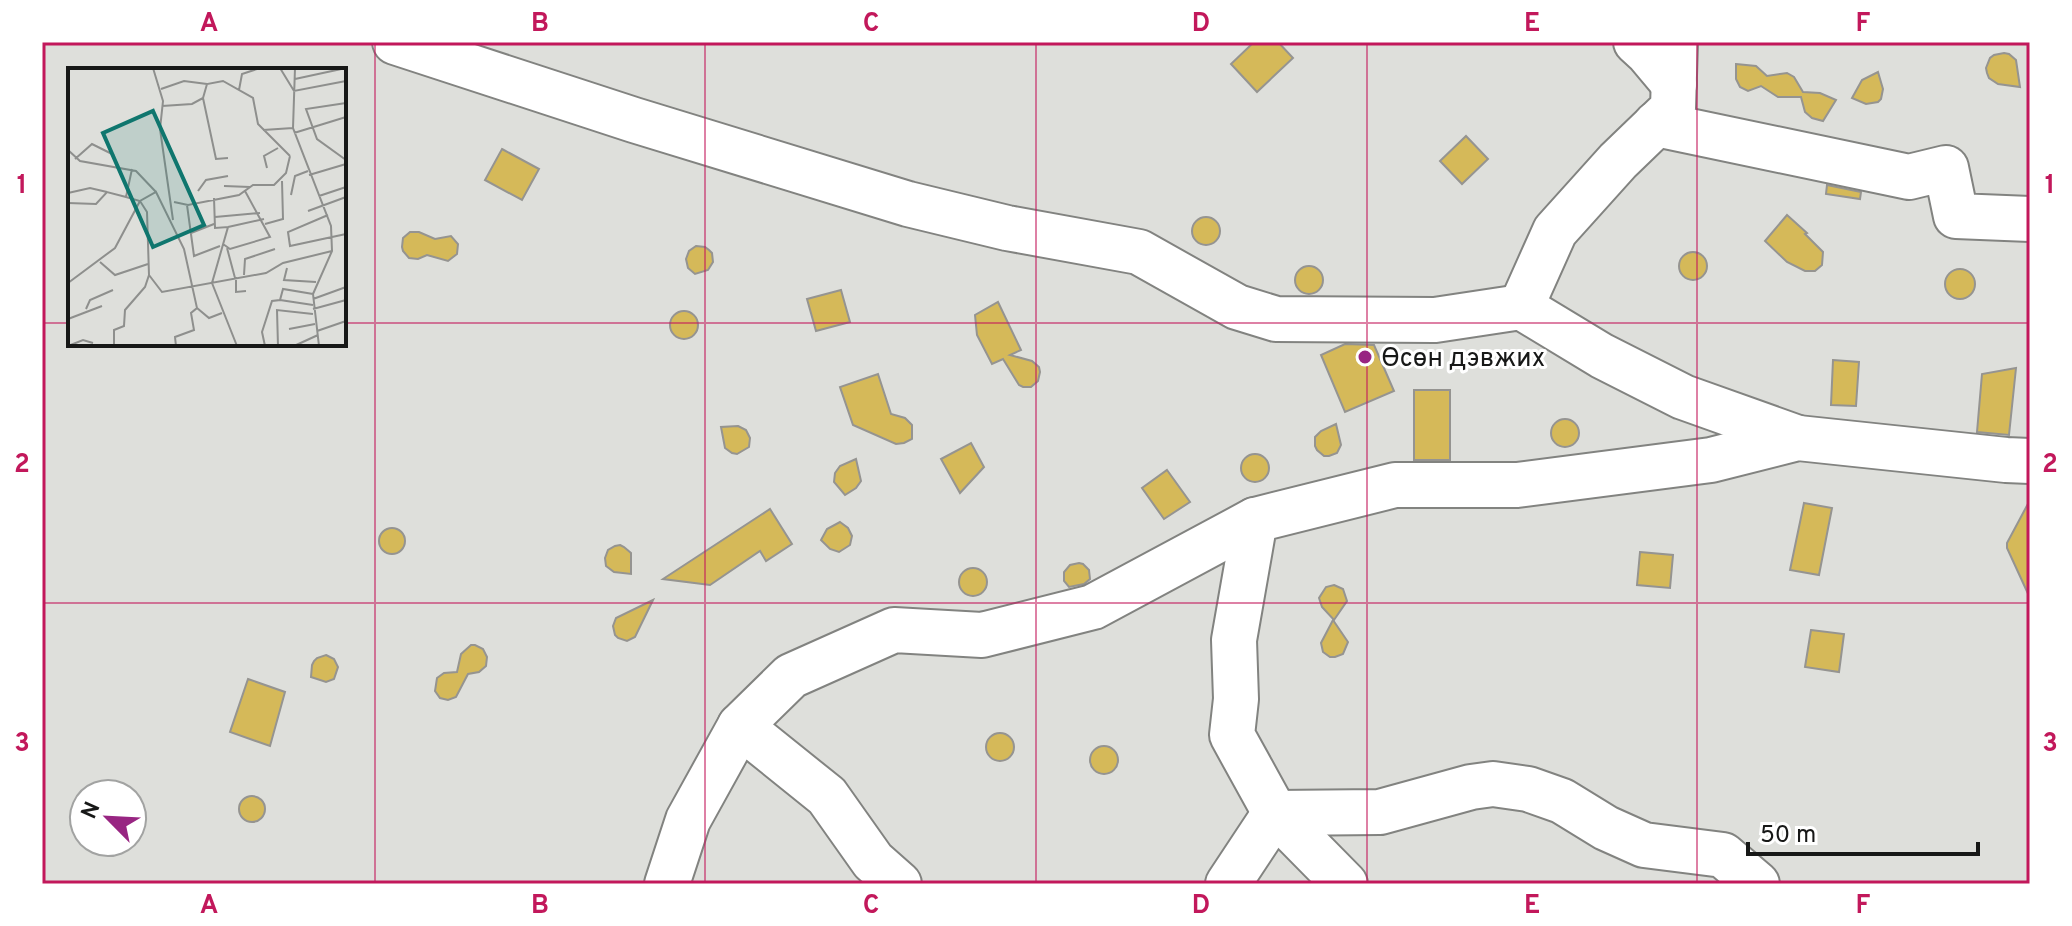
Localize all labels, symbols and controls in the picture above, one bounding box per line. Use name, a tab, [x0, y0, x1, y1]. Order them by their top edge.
text: A	[200, 8, 218, 41]
text: B	[531, 8, 549, 41]
text: C	[863, 8, 879, 41]
text: D	[1192, 8, 1210, 41]
text: E	[1524, 8, 1540, 41]
text: F	[1856, 8, 1871, 41]
inset map	[68, 68, 346, 346]
text: 1	[17, 170, 27, 203]
text: 1	[2045, 170, 2055, 203]
place label: Өсөн дэвжих	[1381, 343, 1545, 376]
marker: Өсөн дэвжих	[1356, 348, 1374, 366]
text: 2	[14, 449, 30, 482]
text: 2	[2042, 449, 2058, 482]
text: 3	[14, 728, 30, 761]
text: 3	[2042, 728, 2058, 761]
north arrow	[68, 778, 148, 858]
text: N	[76, 798, 108, 824]
scale bar	[1748, 806, 1978, 856]
text: 50 m	[1760, 821, 1816, 851]
text: A	[200, 890, 218, 923]
text: B	[531, 890, 549, 923]
text: C	[863, 890, 879, 923]
text: D	[1192, 890, 1210, 923]
text: E	[1524, 890, 1540, 923]
text: F	[1856, 890, 1871, 923]

